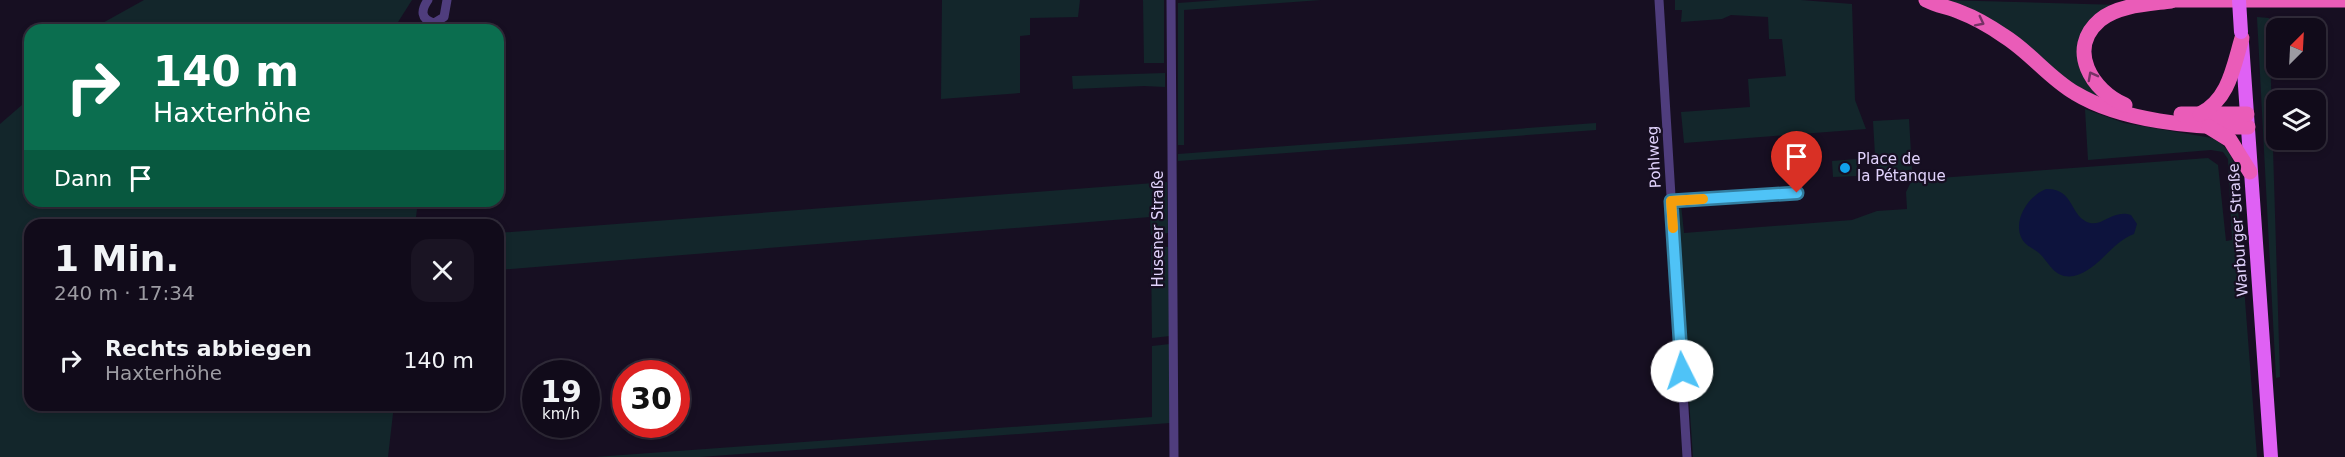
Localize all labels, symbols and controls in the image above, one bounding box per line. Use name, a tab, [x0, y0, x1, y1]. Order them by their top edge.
one-way arrow	[1974, 14, 1985, 26]
north arrow	[2266, 18, 2326, 78]
map controls	[2266, 18, 2326, 150]
text: 140 m	[153, 47, 299, 96]
icon: right	[54, 48, 132, 126]
one-way arrow	[2088, 72, 2099, 83]
button: layers	[2266, 90, 2326, 150]
text: Haxterhöhe	[153, 97, 311, 128]
street label: Pohlweg	[1643, 125, 1665, 189]
pin	[1771, 131, 1822, 193]
icon: arrive	[1780, 140, 1813, 173]
place label: Place de la Pétanque	[1857, 150, 1946, 185]
marker: Place de la Pétanque	[1838, 161, 1852, 175]
icon: arrive	[124, 162, 157, 195]
street label: Warburger Straße	[2224, 163, 2252, 297]
text: Dann	[54, 166, 112, 191]
street label: Husener Straße	[1149, 171, 1167, 287]
text: 1 Min.	[54, 238, 179, 279]
button: close	[411, 239, 474, 302]
text: 240 m · 17:34	[54, 281, 195, 305]
text: Rechts abbiegen	[105, 336, 312, 361]
position arrow	[1650, 339, 1714, 403]
icon: right	[54, 344, 87, 377]
text: 140 m	[404, 348, 474, 373]
speed limit sign: 30	[612, 360, 690, 438]
text: Haxterhöhe	[105, 361, 222, 385]
text: 19	[540, 374, 582, 409]
text: km/h	[542, 405, 580, 423]

